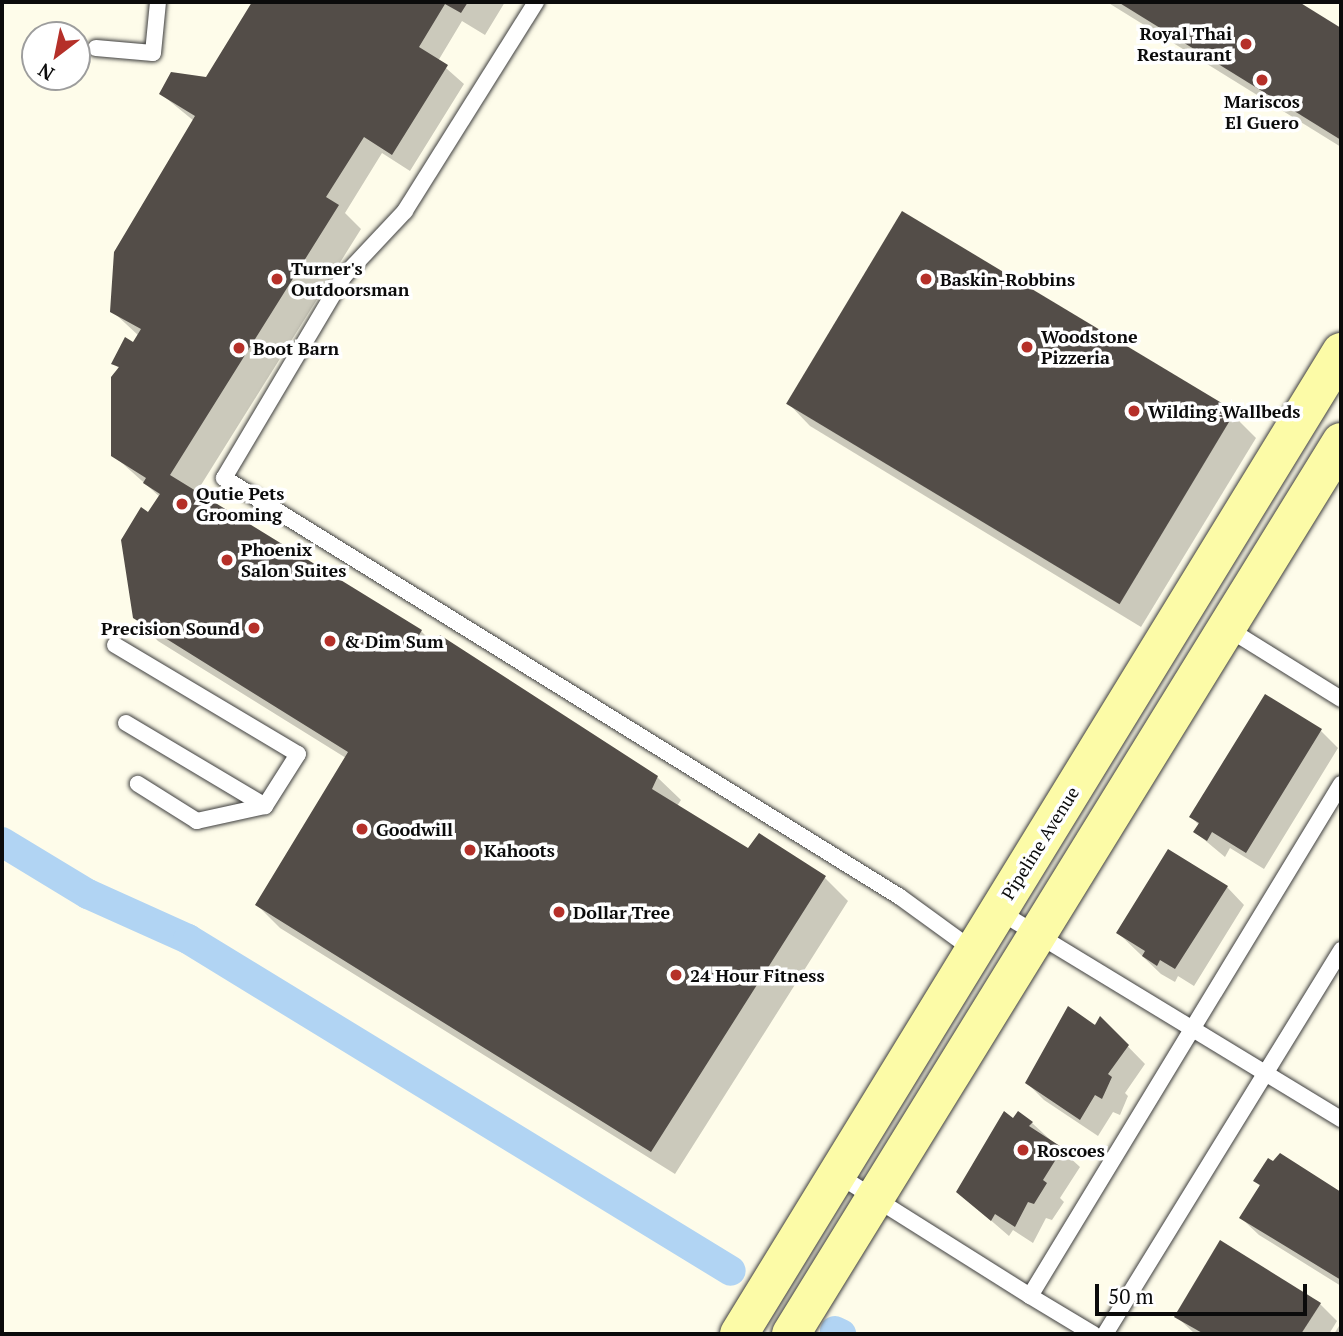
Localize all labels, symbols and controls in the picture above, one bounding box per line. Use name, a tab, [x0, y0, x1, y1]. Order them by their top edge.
north arrow	[21, 21, 91, 91]
place label: Royal Thai Restaurant	[1137, 23, 1232, 66]
marker: Royal Thai Restaurant	[1238, 36, 1254, 52]
text: N	[33, 58, 58, 87]
marker: Mariscos El Guero	[1254, 72, 1270, 88]
place label: Mariscos El Guero	[1224, 91, 1300, 134]
place label: Turner's Outdoorsman	[291, 258, 409, 300]
place label: Baskin-Robbins	[940, 268, 1075, 290]
marker: Turner's Outdoorsman	[269, 271, 285, 287]
marker: Baskin-Robbins	[918, 271, 934, 287]
place label: Woodstone Pizzeria	[1041, 326, 1138, 368]
place label: Boot Barn	[253, 337, 339, 359]
marker: Woodstone Pizzeria	[1019, 339, 1035, 355]
marker: Boot Barn	[231, 340, 247, 356]
place label: Wilding Wallbeds	[1148, 400, 1300, 422]
marker: Wilding Wallbeds	[1126, 403, 1142, 419]
place label: Qutie Pets Grooming	[196, 483, 284, 526]
marker: Qutie Pets Grooming	[174, 496, 190, 512]
place label: Phoenix Salon Suites	[241, 539, 346, 582]
marker: Phoenix Salon Suites	[219, 552, 235, 568]
place label: Precision Sound	[101, 617, 240, 639]
marker: Precision Sound	[246, 620, 262, 636]
place label: & Dim Sum	[344, 630, 444, 652]
marker: & Dim Sum	[322, 633, 338, 649]
street label: Pipeline Avenue	[997, 782, 1083, 904]
place label: Goodwill	[376, 818, 453, 840]
marker: Goodwill	[354, 821, 370, 837]
place label: Kahoots	[484, 839, 555, 861]
marker: Kahoots	[462, 842, 478, 858]
place label: Dollar Tree	[573, 901, 670, 923]
marker: Dollar Tree	[551, 904, 567, 920]
place label: 24 Hour Fitness	[690, 964, 825, 986]
marker: 24 Hour Fitness	[668, 967, 684, 983]
place label: Roscoes	[1037, 1139, 1105, 1161]
marker: Roscoes	[1015, 1142, 1031, 1158]
scale bar	[1098, 1270, 1310, 1314]
text: 50 m	[1108, 1282, 1154, 1310]

